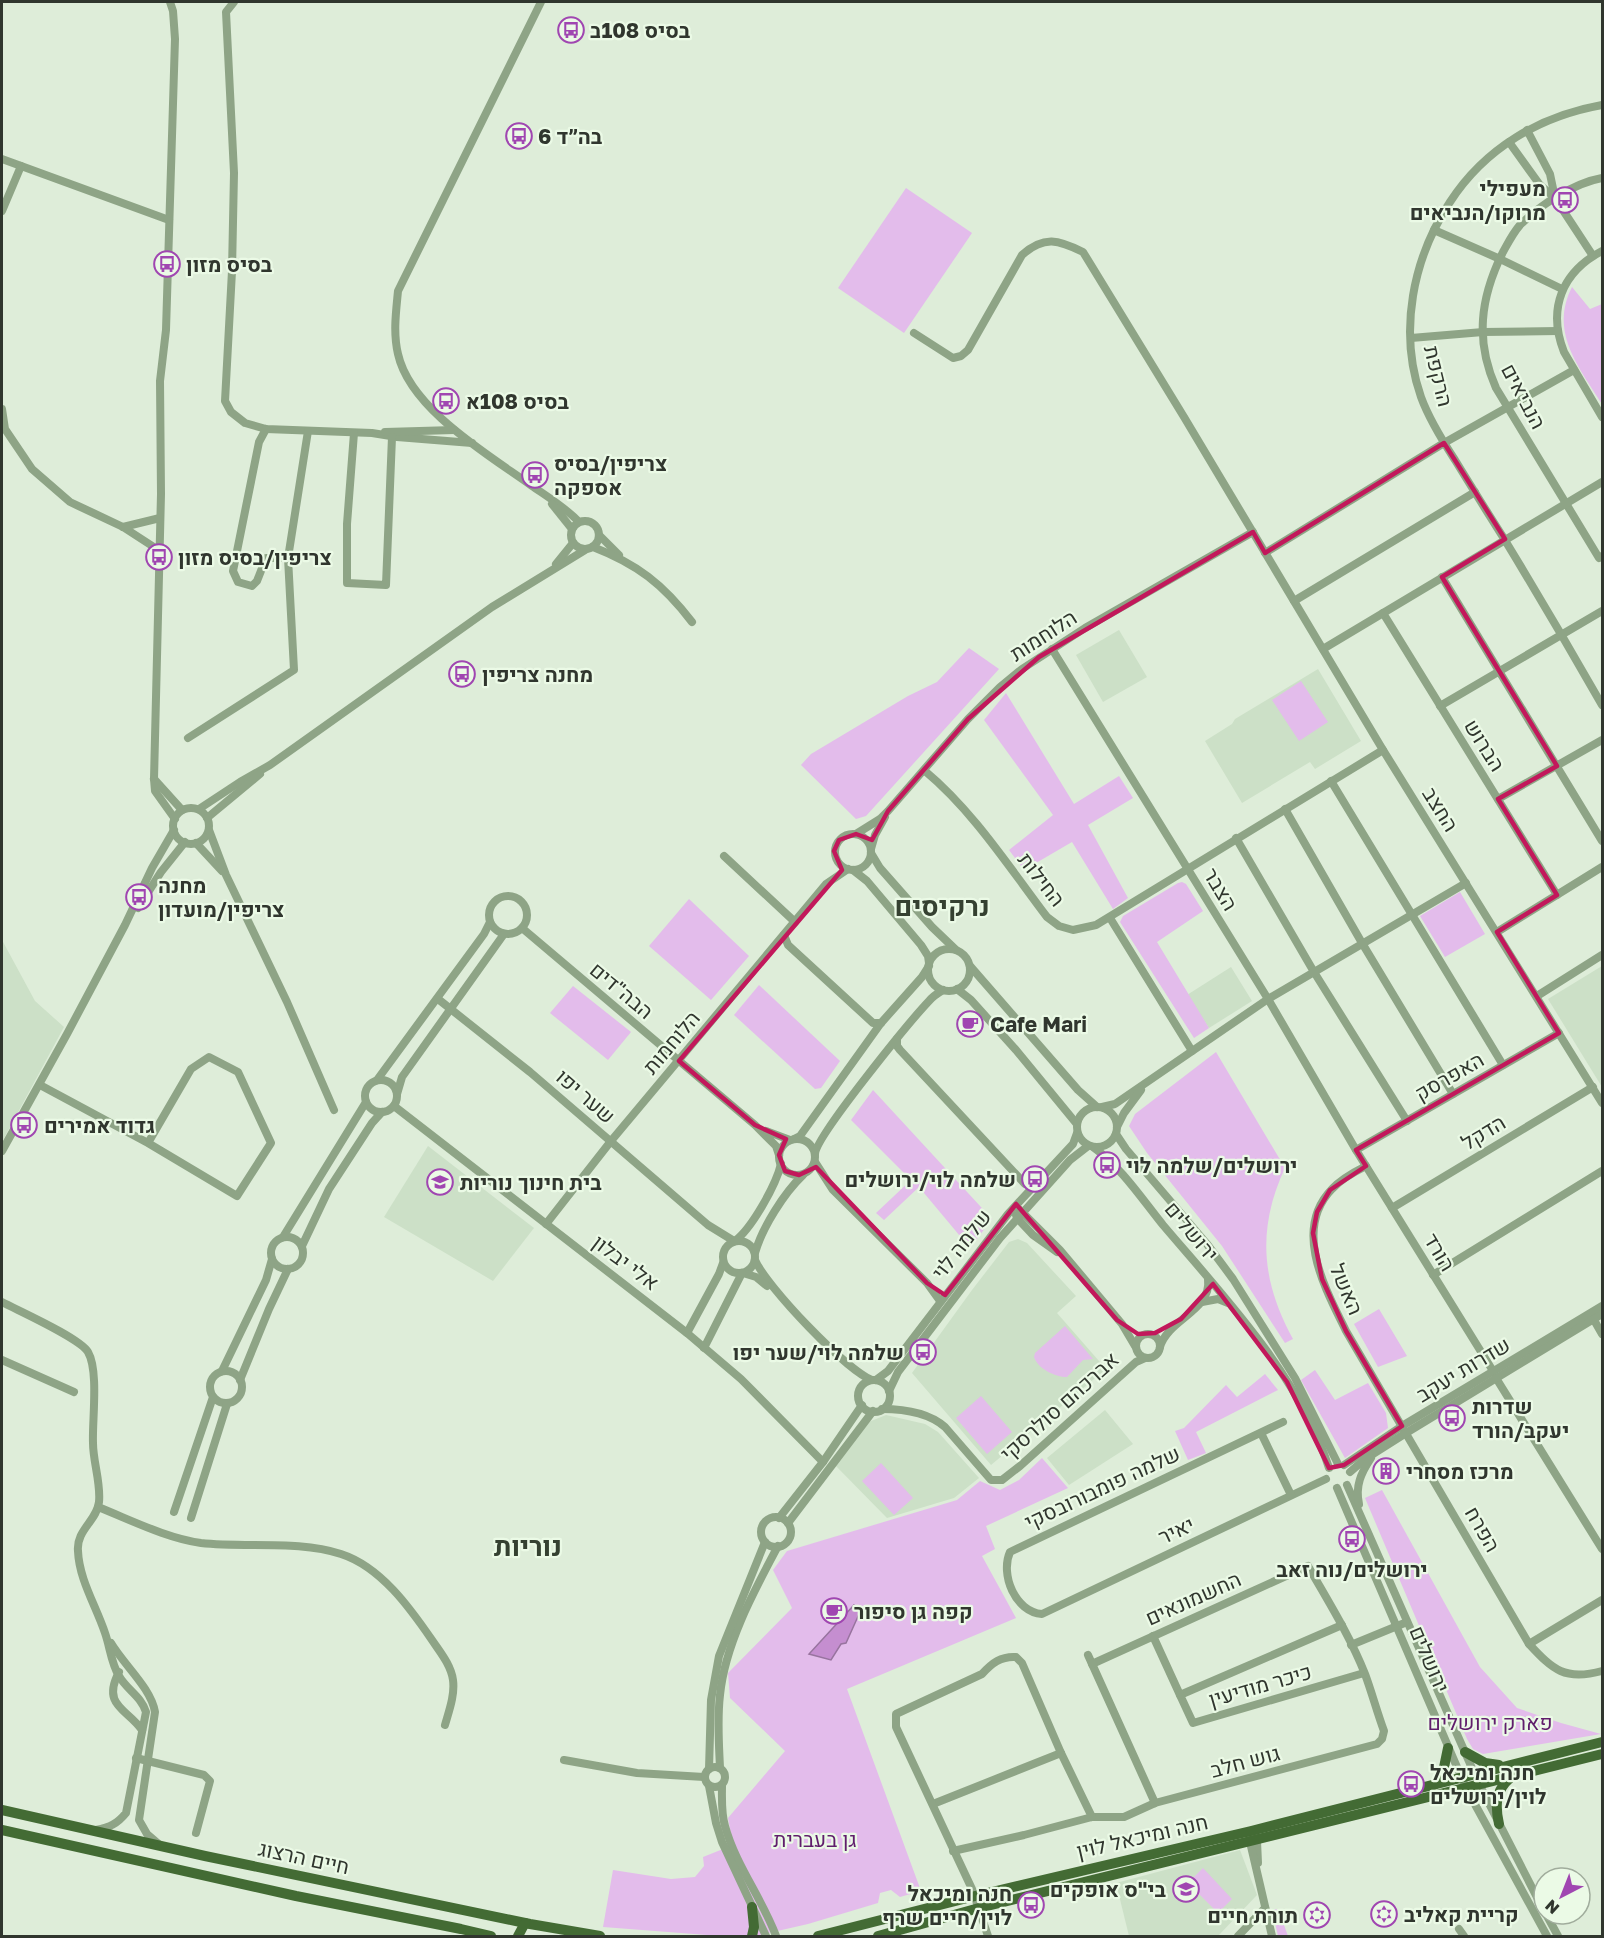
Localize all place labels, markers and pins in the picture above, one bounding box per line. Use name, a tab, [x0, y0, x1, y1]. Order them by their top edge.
bus stop icon: בסיס 108ב	[556, 15, 586, 45]
place label: בסיס 108ב	[590, 17, 691, 43]
bus stop icon: בה״ד 6	[504, 121, 534, 151]
place label: בה״ד 6	[538, 123, 603, 149]
place label: מעפילי מרוקו/הנביאים	[1410, 175, 1546, 225]
bus stop icon: מעפילי מרוקו/הנביאים	[1550, 185, 1580, 215]
bus stop icon: בסיס מזון	[152, 249, 182, 279]
place label: בסיס מזון	[186, 251, 273, 277]
bus stop icon: בסיס 108א	[431, 386, 461, 416]
place label: בסיס 108א	[466, 388, 569, 414]
place label: צריפין/בסיס אספקה	[554, 450, 667, 500]
bus stop icon: צריפין/בסיס אספקה	[520, 460, 550, 490]
bus stop icon: צריפין/בסיס מזון	[144, 542, 174, 572]
place label: צריפין/בסיס מזון	[178, 544, 332, 570]
bus stop icon: מחנה צריפין	[447, 659, 477, 689]
place label: מחנה צריפין	[482, 661, 593, 687]
place label: מחנה צריפין/מועדון	[158, 872, 284, 922]
bus stop icon: מחנה צריפין/מועדון	[124, 882, 154, 912]
cafe icon: Cafe Mari	[955, 1009, 985, 1039]
place label: Cafe Mari	[990, 1011, 1087, 1037]
bus stop icon: גדוד אמירים	[9, 1110, 39, 1140]
place label: גדוד אמירים	[44, 1112, 155, 1138]
bus stop icon: ירושלים/שלמה לוי	[1092, 1150, 1122, 1180]
place label: ירושלים/שלמה לוי	[1126, 1152, 1297, 1178]
bus stop icon: שלמה לוי/ירושלים	[1020, 1164, 1050, 1194]
place label: שלמה לוי/ירושלים	[845, 1166, 1016, 1192]
school or university icon: בית חינוך נוריות	[425, 1167, 455, 1197]
place label: בית חינוך נוריות	[460, 1169, 602, 1195]
bus stop icon: שלמה לוי/שער יפו	[908, 1337, 938, 1367]
place label: שלמה לוי/שער יפו	[733, 1339, 904, 1365]
place label: שדרות יעקב/הורד	[1472, 1393, 1569, 1443]
bus stop icon: שדרות יעקב/הורד	[1437, 1403, 1467, 1433]
building icon: מרכז מסחרי	[1371, 1456, 1401, 1486]
place label: מרכז מסחרי	[1406, 1458, 1514, 1484]
bus stop icon: ירושלים/נוה זאב	[1337, 1524, 1367, 1554]
place label: ירושלים/נוה זאב	[1276, 1556, 1428, 1582]
cafe icon: קפה גן סיפור	[819, 1596, 849, 1626]
place label: קפה גן סיפור	[854, 1598, 973, 1624]
place label: חנה ומיכאל לוין/ירושלים	[1430, 1759, 1546, 1809]
bus stop icon: חנה ומיכאל לוין/ירושלים	[1396, 1769, 1426, 1799]
school or university icon: בי"ס אופקים	[1171, 1874, 1201, 1904]
place label: בי"ס אופקים	[1050, 1876, 1167, 1902]
place label: חנה ומיכאל לוין/חיים שרף	[882, 1880, 1012, 1930]
bus stop icon: חנה ומיכאל לוין/חיים שרף	[1016, 1890, 1046, 1920]
synagogue icon: קריית קאליב	[1369, 1899, 1399, 1929]
synagogue icon: תורת חיים	[1302, 1900, 1332, 1930]
place label: קריית קאליב	[1404, 1901, 1519, 1927]
place label: תורת חיים	[1207, 1902, 1298, 1928]

